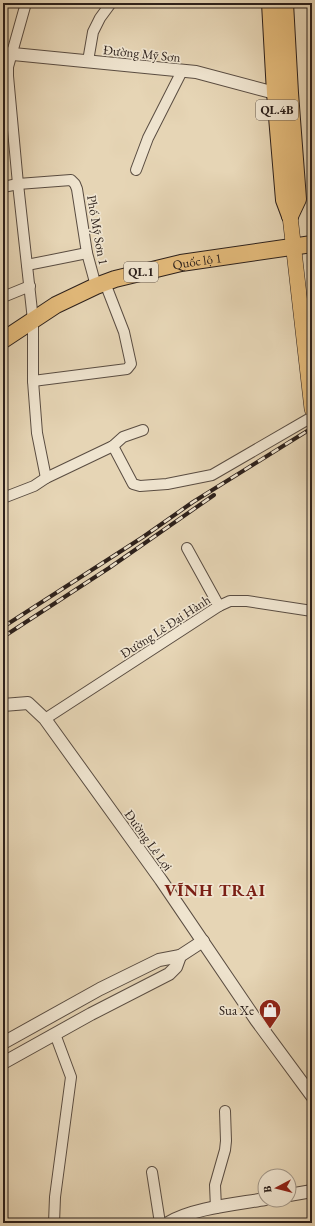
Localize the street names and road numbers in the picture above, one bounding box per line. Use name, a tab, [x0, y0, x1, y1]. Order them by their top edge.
street label: Đường Mỹ Sơn	[102, 41, 182, 66]
road number: QL.4B	[256, 100, 298, 120]
street label: Phố Mỹ Sơn 1	[83, 194, 112, 266]
street label: Quốc lộ 1	[171, 249, 223, 274]
road number: QL.1	[124, 262, 158, 282]
street label: Đường Lê Đại Hành	[117, 591, 214, 662]
street label: Đường Lê Lợi	[121, 806, 176, 874]

